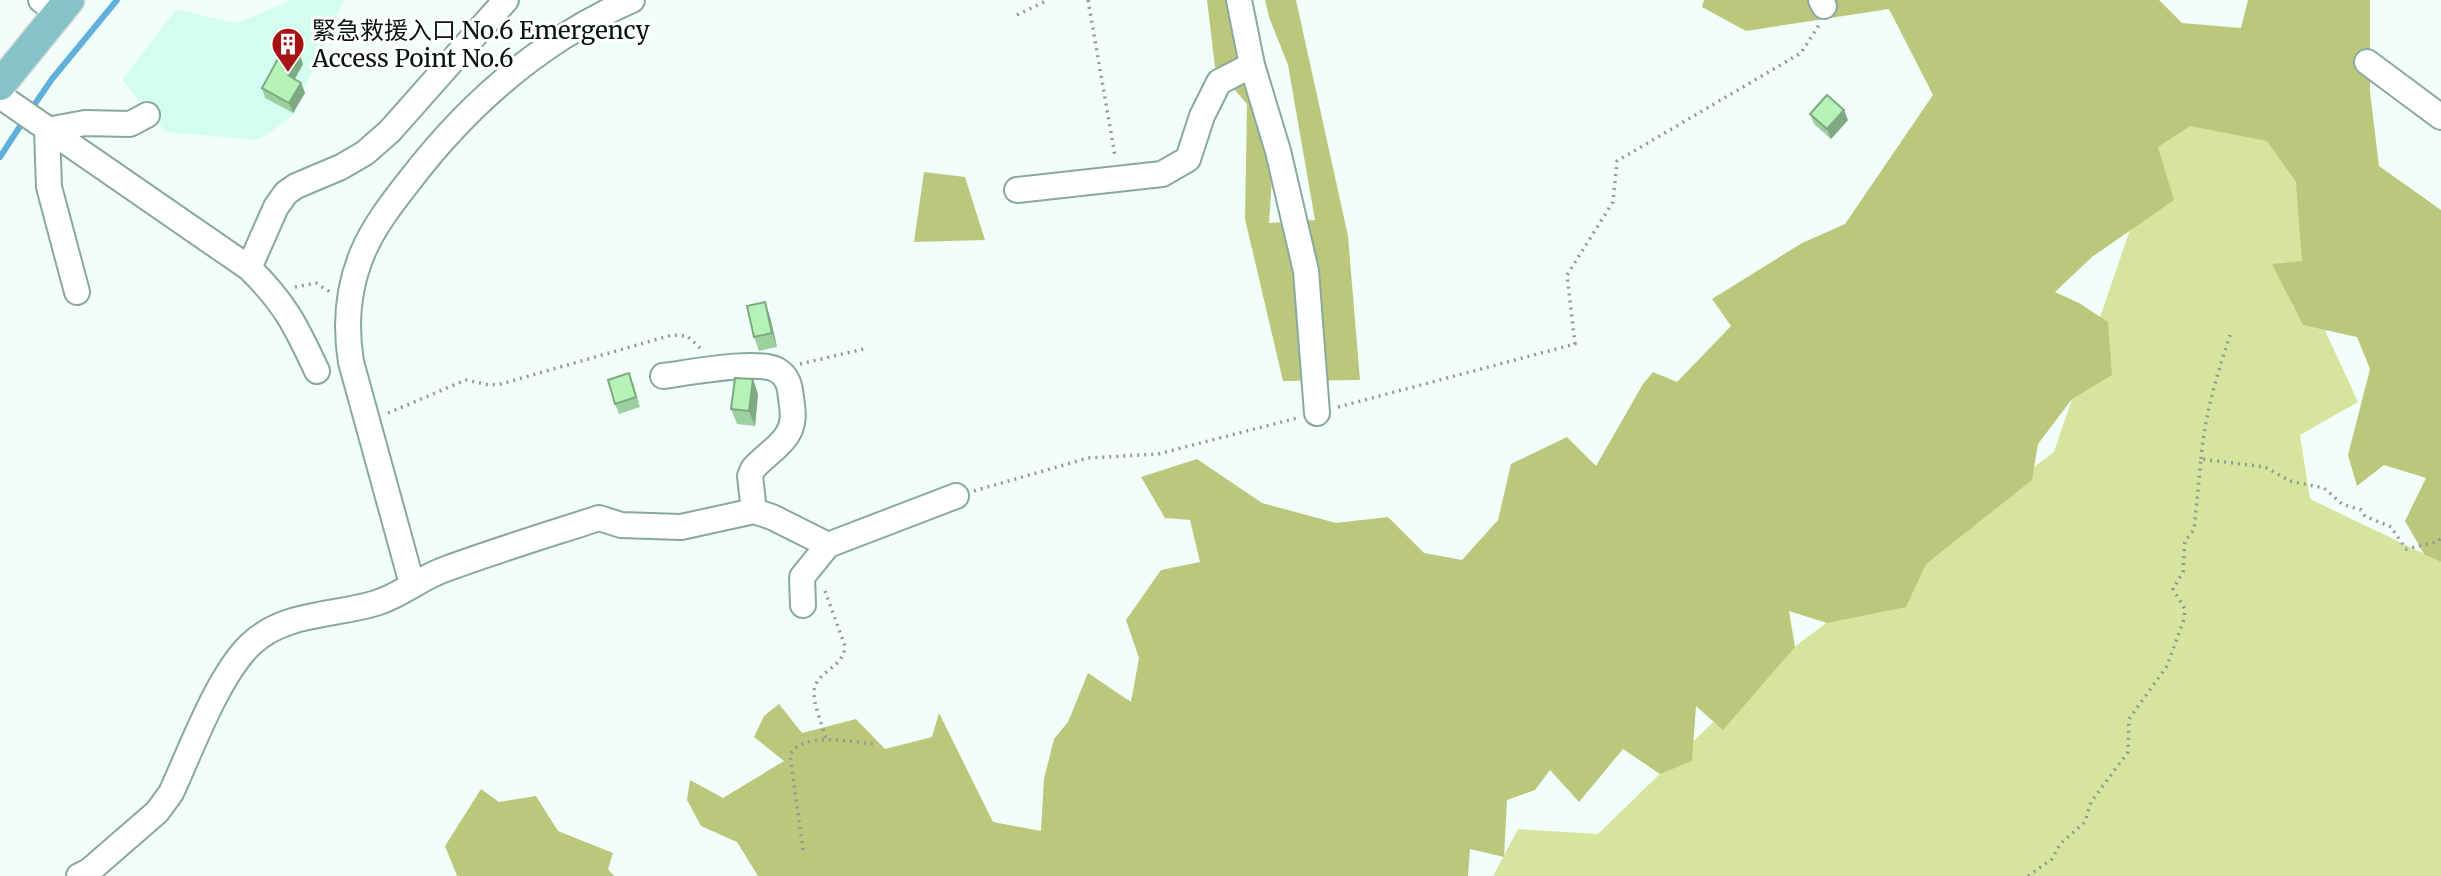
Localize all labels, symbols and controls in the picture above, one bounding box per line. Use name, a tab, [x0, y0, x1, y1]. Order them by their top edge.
place label: 緊急救援入口 No.6 Emergency Access Point No.6	[311, 15, 650, 74]
building icon: 緊急救援入口 No.6 Emergency Access Point No.6	[269, 25, 307, 74]

